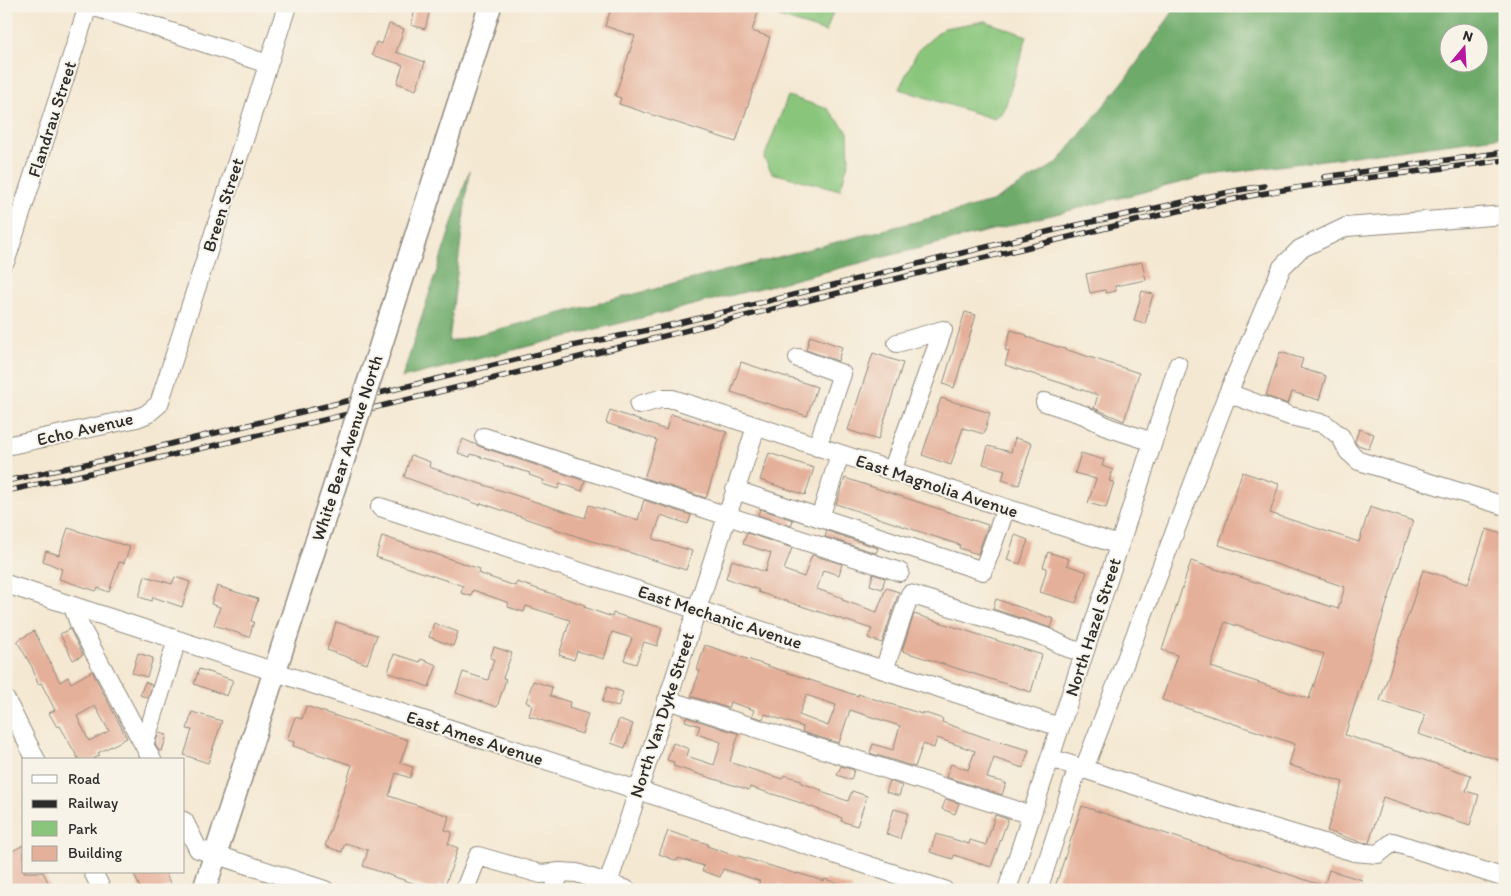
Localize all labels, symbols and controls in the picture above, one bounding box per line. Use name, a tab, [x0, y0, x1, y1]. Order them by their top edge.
north arrow	[1438, 22, 1488, 72]
text: N	[1461, 27, 1475, 46]
street label: Flandrau Street	[23, 58, 81, 180]
street label: Breen Street	[197, 155, 249, 255]
street label: White Bear Avenue North	[306, 352, 388, 544]
street label: Echo Avenue	[35, 407, 135, 451]
street label: East Magnolia Avenue	[853, 449, 1021, 523]
street label: North Hazel Street	[1060, 555, 1126, 699]
street label: East Mechanic Avenue	[635, 580, 805, 654]
street label: North Van Dyke Street	[625, 629, 699, 800]
street label: East Ames Avenue	[404, 705, 546, 771]
legend	[22, 758, 185, 874]
text: Road	[68, 770, 101, 788]
text: Railway	[68, 794, 118, 812]
text: Park	[68, 820, 98, 838]
text: Building	[68, 844, 122, 862]

